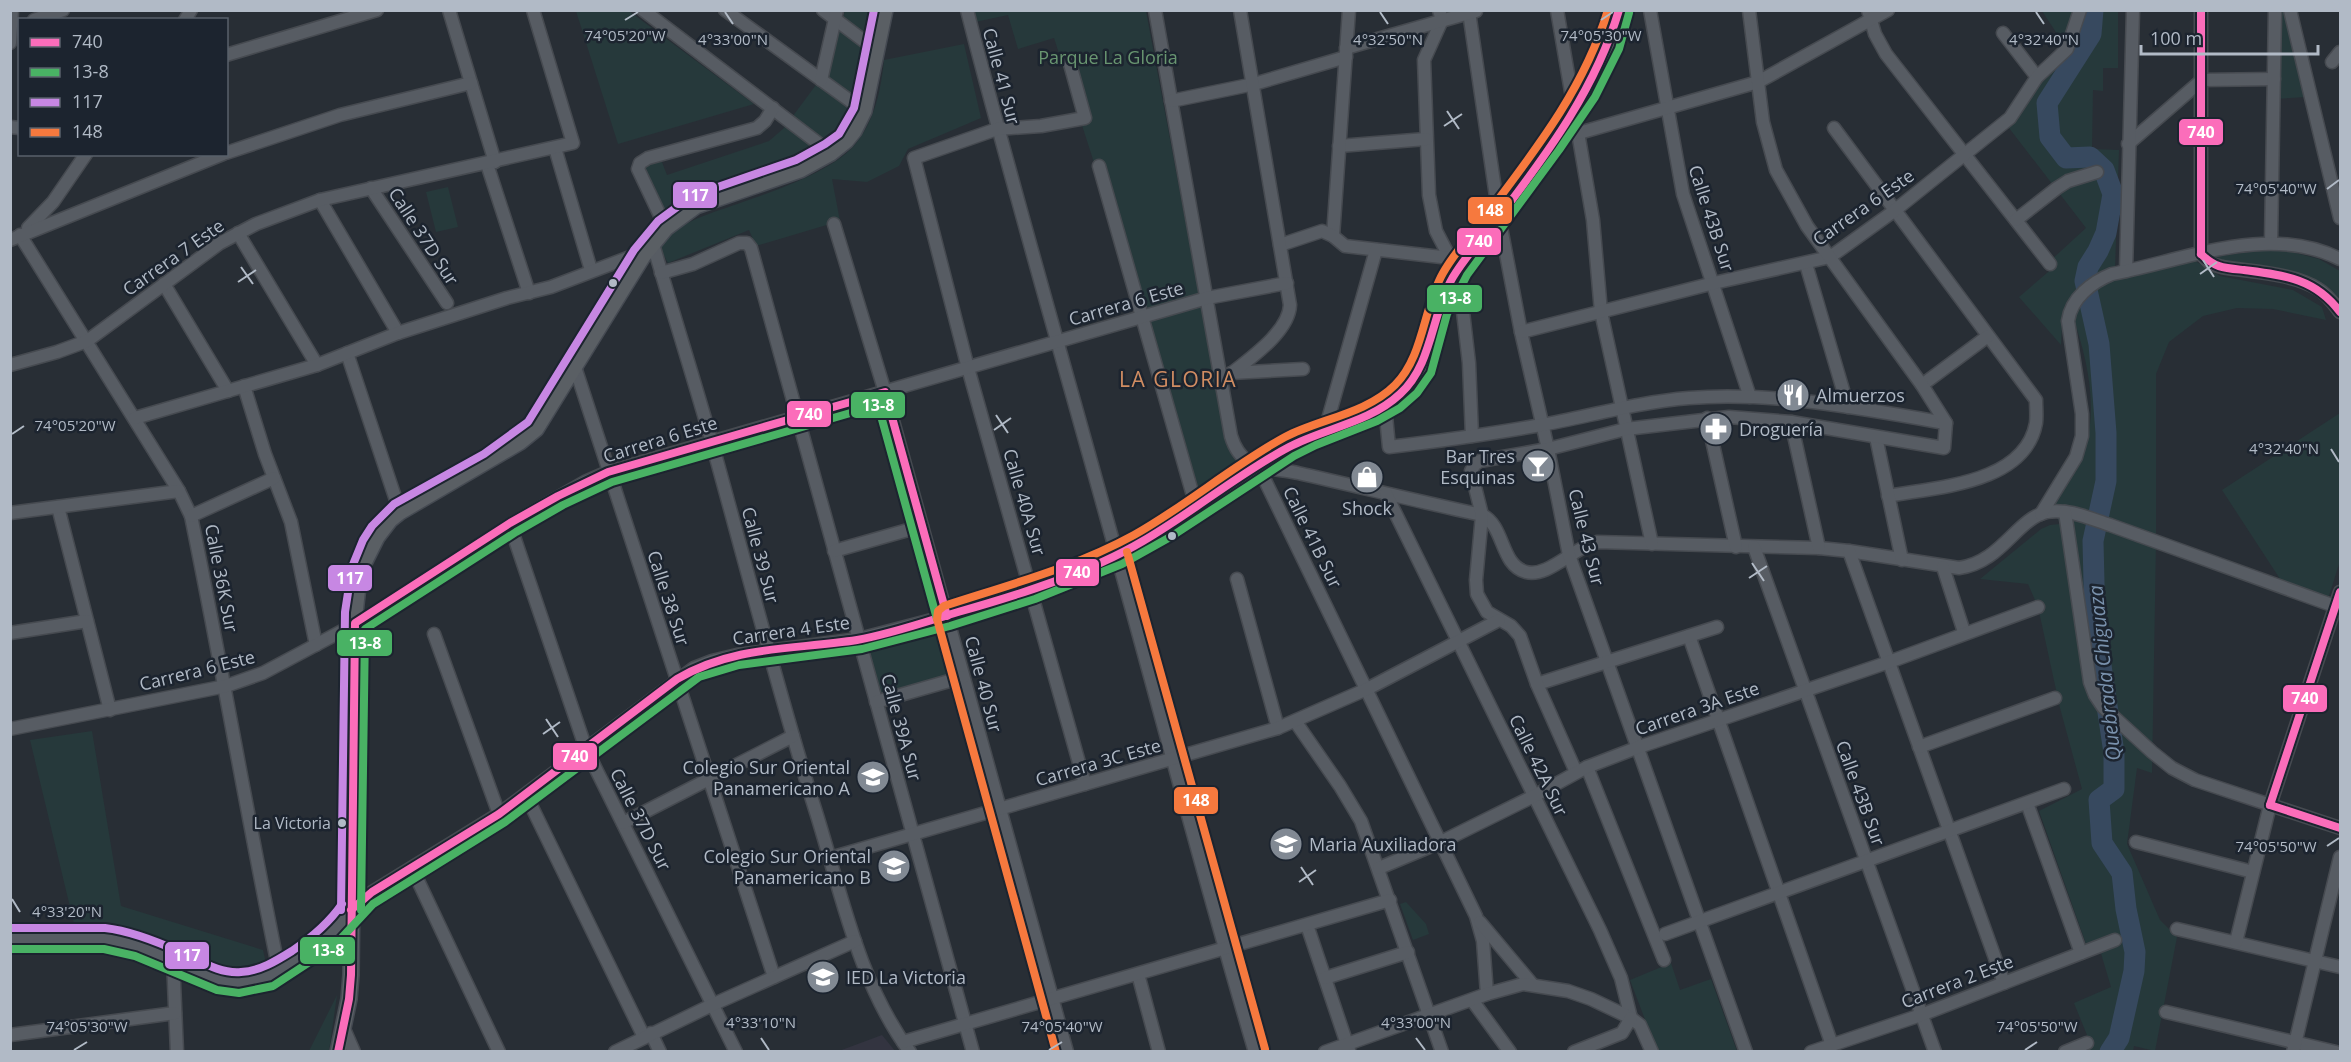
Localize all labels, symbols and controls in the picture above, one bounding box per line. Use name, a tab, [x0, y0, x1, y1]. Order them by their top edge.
legend	[18, 18, 228, 156]
scale bar	[2141, 18, 2318, 56]
text: 74°05'20"W	[585, 25, 666, 45]
street label: Calle 41 Sur	[978, 25, 1027, 127]
text: 74°05'30"W	[1561, 25, 1642, 45]
text: 100 m	[2150, 26, 2202, 50]
text: 740	[72, 29, 103, 53]
text: 4°33'00"N	[698, 29, 768, 49]
text: 4°32'50"N	[1353, 29, 1423, 49]
text: 4°32'40"N	[2009, 29, 2079, 49]
park label: Parque La Gloria	[1038, 45, 1178, 69]
text: 13-8	[72, 59, 109, 83]
text: 117	[72, 89, 103, 113]
line badge: 740	[2178, 118, 2224, 146]
text: 148	[72, 119, 103, 143]
text: 740	[2187, 121, 2215, 143]
street label: Calle 43B Sur	[1684, 162, 1741, 275]
street label: Carrera 6 Este	[1808, 163, 1918, 251]
text: 74°05'40"W	[2236, 178, 2317, 198]
line badge: 117	[672, 181, 718, 209]
street label: Calle 37D Sur	[383, 183, 465, 290]
text: 117	[681, 184, 709, 206]
line badge: 148	[1467, 196, 1513, 225]
text: 148	[1476, 199, 1504, 221]
street label: Carrera 7 Este	[118, 213, 228, 301]
line badge: 740	[1456, 227, 1502, 256]
text: 740	[1465, 230, 1493, 252]
street label: Carrera 6 Este	[1066, 275, 1186, 331]
unlabelled marker	[607, 277, 619, 289]
line badge: 13-8	[1426, 284, 1483, 313]
text: 13-8	[1439, 287, 1471, 309]
district label: LA GLORIA	[1119, 365, 1237, 393]
restaurant icon: Almuerzos	[1775, 377, 1811, 413]
place label: Almuerzos	[1816, 383, 1905, 407]
line badge: 13-8	[850, 391, 906, 419]
text: 13-8	[862, 394, 894, 416]
line badge: 740	[786, 400, 832, 428]
text: 740	[795, 403, 823, 425]
street label: Carrera 6 Este	[600, 410, 720, 468]
pharmacy icon: Droguería	[1698, 411, 1734, 447]
text: 74°05'20"W	[35, 415, 116, 435]
place label: Droguería	[1739, 417, 1823, 441]
text: 4°32'40"N	[2249, 438, 2319, 458]
place label: Bar Tres Esquinas	[1440, 444, 1515, 489]
street label: Calle 40A Sur	[998, 446, 1052, 559]
bar icon: Bar Tres Esquinas	[1520, 448, 1556, 484]
shop icon: Shock	[1349, 459, 1385, 495]
street label: Calle 41B Sur	[1278, 482, 1348, 592]
street label: Calle 43 Sur	[1563, 486, 1611, 588]
place label: Shock	[1342, 496, 1392, 520]
street label: Calle 39 Sur	[737, 504, 786, 606]
street label: Calle 36K Sur	[200, 522, 244, 635]
unlabelled marker	[1166, 530, 1178, 542]
street label: Calle 38 Sur	[642, 547, 696, 649]
line badge: 740	[1055, 558, 1100, 587]
text: 740	[1063, 561, 1091, 583]
line badge: 117	[327, 564, 373, 592]
text: 117	[336, 567, 364, 589]
water label: Quebrada Chiguaza	[2081, 584, 2127, 762]
street label: Carrera 4 Este	[731, 610, 851, 650]
line badge: 13-8	[336, 629, 393, 657]
text: 13-8	[349, 632, 381, 654]
street label: Calle 40 Sur	[960, 633, 1009, 735]
street label: Carrera 6 Este	[137, 644, 257, 696]
street label: Calle 39A Sur	[876, 671, 928, 784]
street label: Carrera 3A Este	[1632, 676, 1762, 740]
line badge: 740	[2282, 684, 2328, 713]
text: 740	[2291, 687, 2319, 709]
street label: Calle 42A Sur	[1504, 710, 1574, 820]
street label: Carrera 3C Este	[1032, 733, 1164, 791]
street label: Calle 43B Sur	[1831, 737, 1891, 850]
line badge: 740	[552, 742, 598, 771]
text: 740	[561, 745, 589, 767]
place label: Colegio Sur Oriental Panamericano A	[682, 755, 851, 800]
school or university icon: Colegio Sur Oriental Panamericano A	[855, 759, 891, 795]
street label: Calle 37D Sur	[605, 764, 677, 875]
line badge: 148	[1173, 786, 1219, 815]
text: 148	[1182, 789, 1210, 811]
place label: La Victoria	[254, 812, 331, 834]
marker: La Victoria	[336, 817, 348, 829]
school or university icon: Maria Auxiliadora	[1268, 826, 1304, 862]
place label: Maria Auxiliadora	[1309, 832, 1456, 856]
text: 74°05'50"W	[2236, 836, 2317, 856]
place label: Colegio Sur Oriental Panamericano B	[703, 844, 871, 889]
school or university icon: Colegio Sur Oriental Panamericano B	[876, 848, 912, 884]
text: 4°33'20"N	[32, 901, 102, 921]
line badge: 13-8	[299, 936, 356, 965]
text: 13-8	[312, 939, 344, 961]
line badge: 117	[164, 941, 210, 970]
text: 117	[173, 944, 201, 966]
street label: Carrera 2 Este	[1897, 949, 2017, 1013]
school or university icon: IED La Victoria	[805, 959, 841, 995]
place label: IED La Victoria	[846, 965, 966, 989]
text: 4°33'10"N	[726, 1012, 796, 1032]
text: 4°33'00"N	[1381, 1012, 1451, 1032]
text: 74°05'30"W	[47, 1016, 128, 1036]
text: 74°05'40"W	[1022, 1016, 1103, 1036]
text: 74°05'50"W	[1997, 1016, 2078, 1036]

